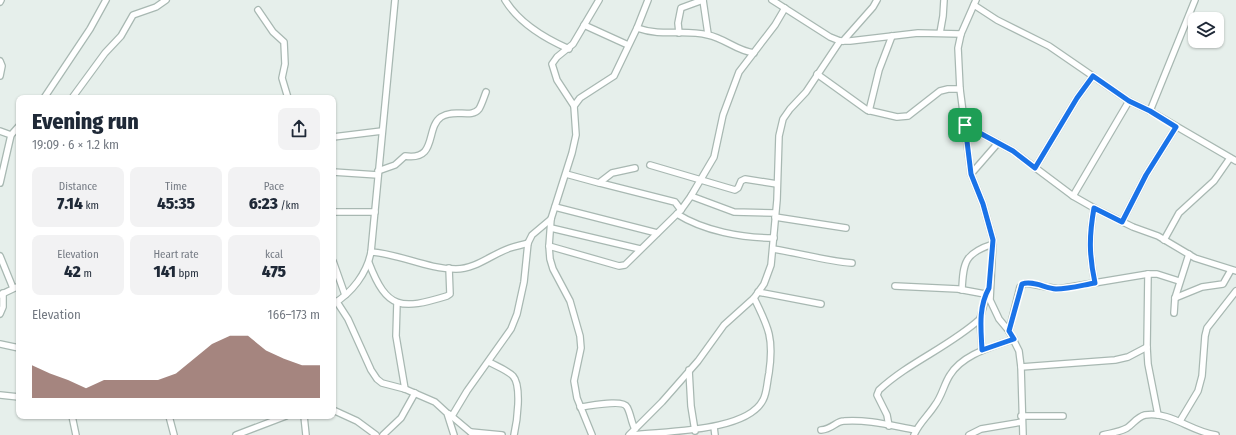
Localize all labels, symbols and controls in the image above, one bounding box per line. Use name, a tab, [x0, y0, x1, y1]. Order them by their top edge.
map controls	[1188, 12, 1224, 48]
button: layers	[1188, 12, 1224, 48]
text: Evening run	[32, 108, 139, 135]
button: share	[278, 108, 320, 150]
pin	[948, 108, 982, 142]
icon: arrive	[954, 114, 976, 136]
text: 19:09 · 6 × 1.2 km	[32, 137, 119, 152]
text: Distance	[59, 180, 97, 193]
text: Time	[165, 180, 187, 193]
text: Pace	[264, 180, 284, 193]
text: 7.14	[57, 193, 83, 214]
text: 45:35	[157, 193, 195, 214]
text: 6:23	[249, 193, 278, 214]
text: km	[83, 199, 99, 212]
text: /km	[278, 199, 299, 212]
text: Elevation	[57, 248, 99, 261]
text: Heart rate	[153, 248, 199, 261]
text: kcal	[265, 248, 283, 261]
text: 42	[64, 261, 81, 282]
text: 141	[153, 261, 176, 282]
text: 475	[262, 261, 286, 282]
text: m	[81, 267, 92, 280]
text: bpm	[176, 267, 199, 280]
text: Elevation	[32, 307, 81, 322]
text: 166–173 m	[268, 307, 320, 322]

